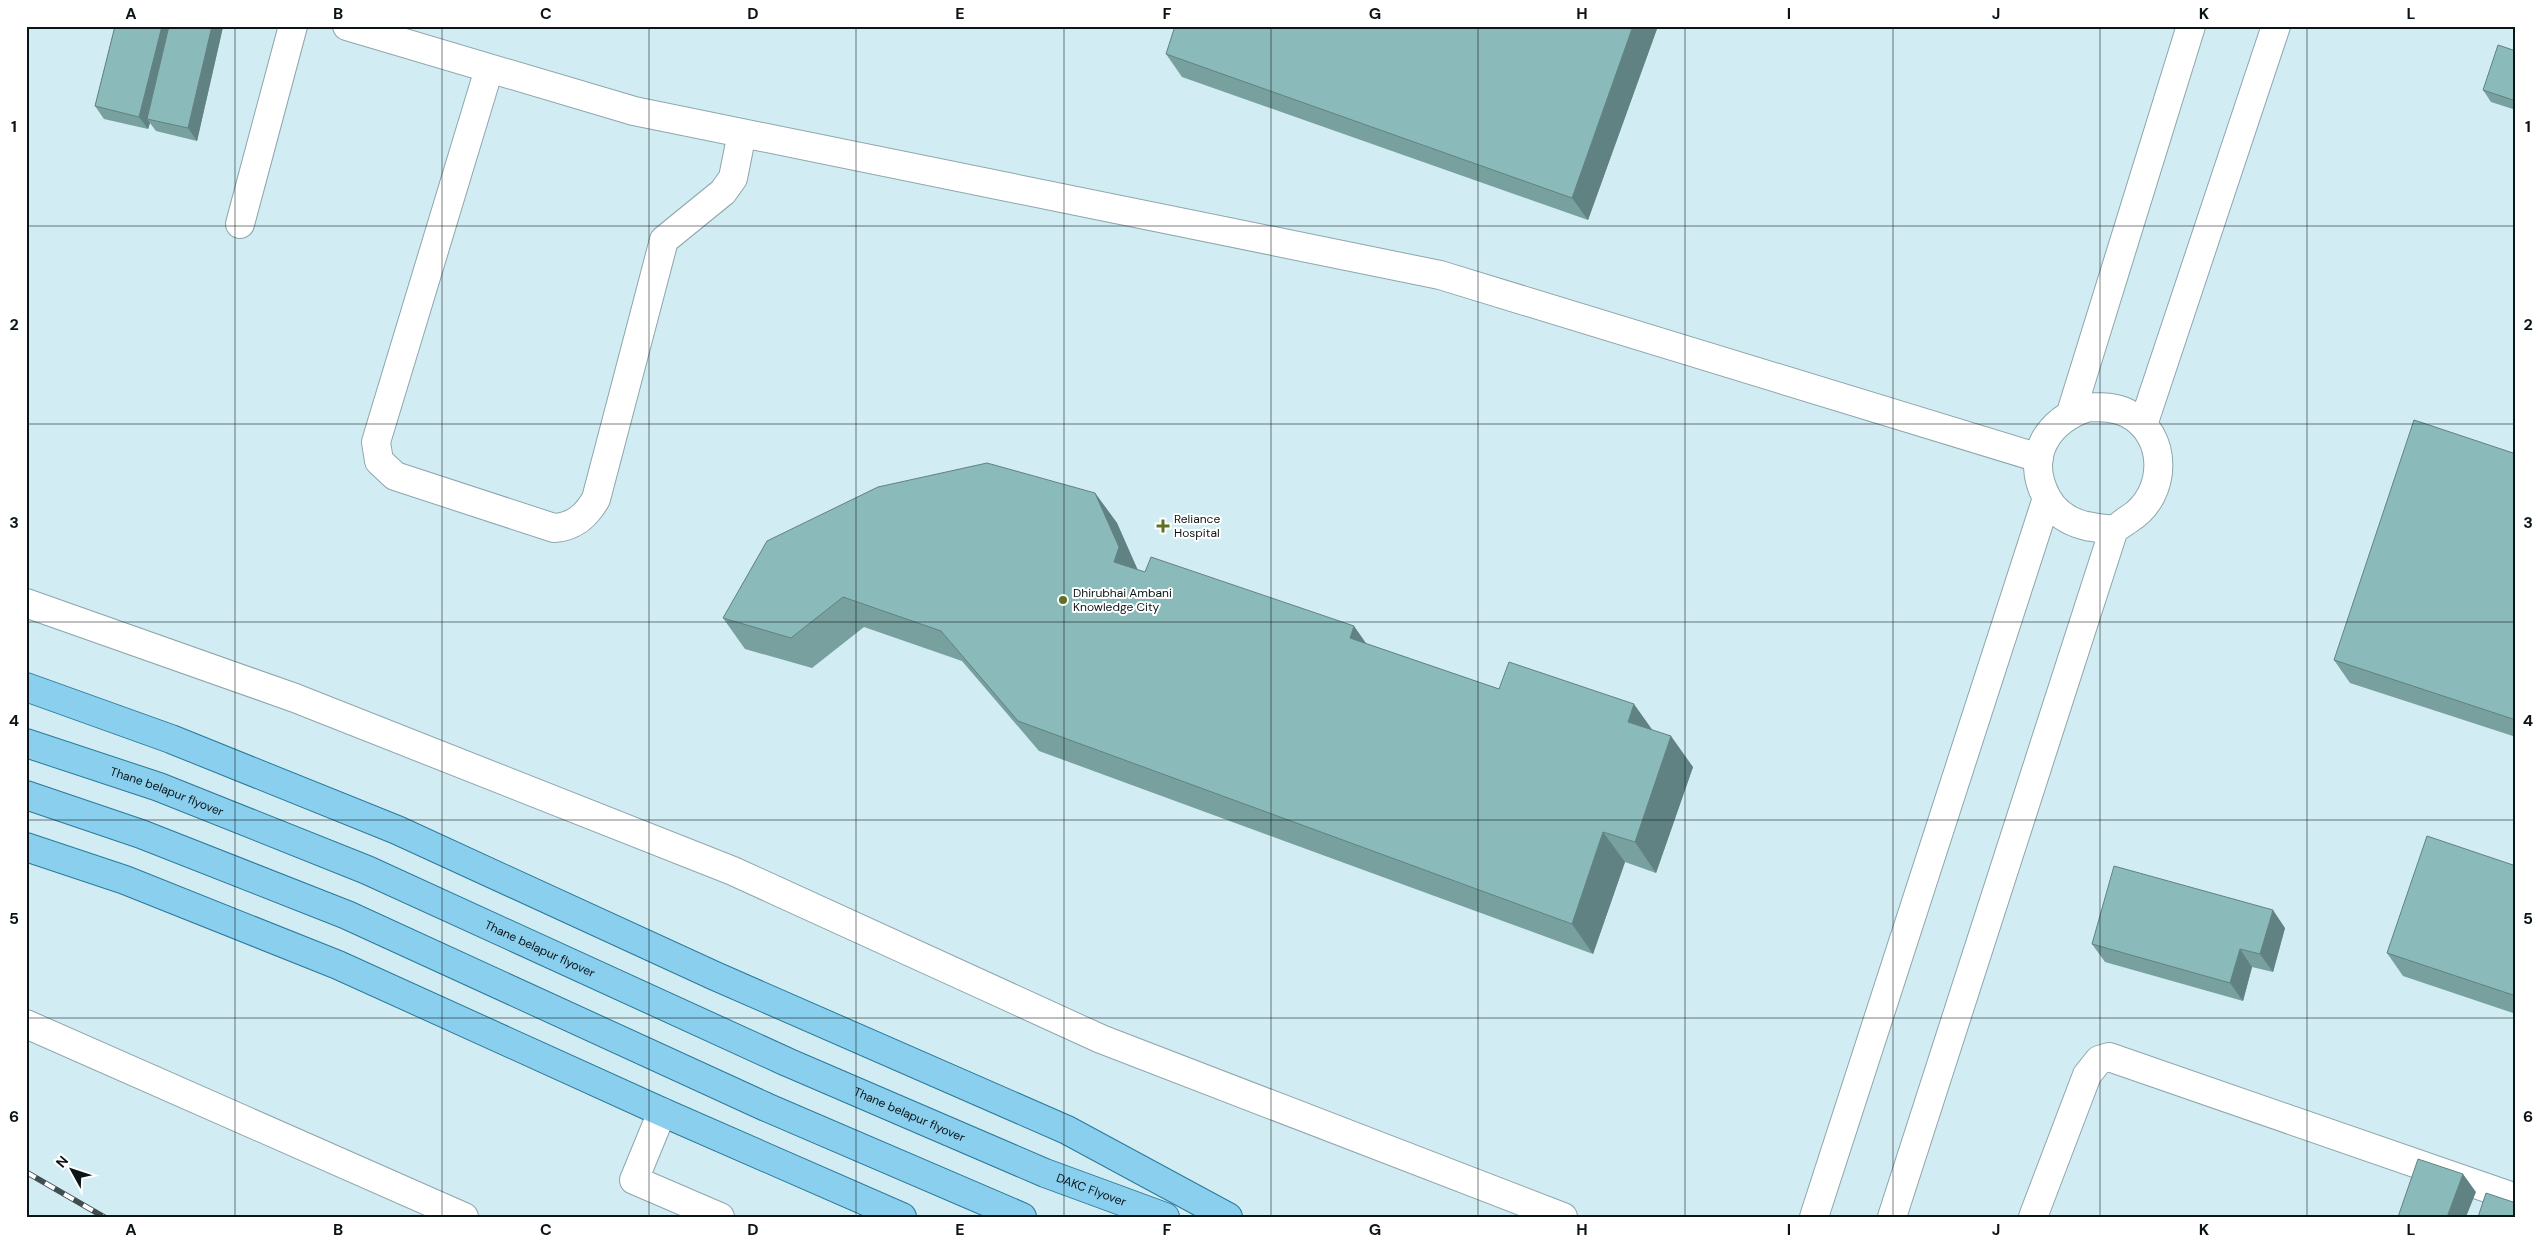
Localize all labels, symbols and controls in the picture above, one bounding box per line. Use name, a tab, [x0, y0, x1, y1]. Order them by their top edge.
text: A	[125, 3, 137, 24]
text: B	[333, 3, 343, 24]
text: C	[540, 3, 552, 24]
text: D	[747, 3, 759, 24]
text: E	[955, 3, 965, 24]
text: F	[1163, 3, 1172, 24]
text: G	[1369, 3, 1381, 24]
text: H	[1576, 3, 1588, 24]
text: I	[1787, 3, 1791, 24]
text: J	[1992, 3, 2000, 24]
text: K	[2199, 3, 2210, 24]
text: L	[2407, 3, 2416, 24]
text: 1	[11, 116, 17, 137]
text: 1	[2525, 116, 2531, 137]
text: 2	[9, 314, 19, 335]
text: 2	[2523, 314, 2533, 335]
place label: Reliance Hospital	[1174, 511, 1220, 541]
text: 3	[9, 512, 19, 533]
text: 3	[2523, 512, 2533, 533]
marker: Reliance Hospital	[1156, 519, 1170, 533]
place label: Dhirubhai Ambani Knowledge City	[1073, 585, 1172, 615]
marker: Dhirubhai Ambani Knowledge City	[1057, 594, 1069, 606]
text: 4	[9, 710, 19, 731]
text: 4	[2523, 710, 2533, 731]
street label: Thane belapur flyover	[108, 763, 226, 820]
text: 5	[9, 908, 19, 929]
text: 5	[2523, 908, 2533, 929]
street label: Thane belapur flyover	[482, 917, 598, 981]
street label: Thane belapur flyover	[851, 1084, 968, 1146]
text: 6	[9, 1106, 19, 1127]
text: 6	[2523, 1106, 2533, 1127]
north arrow	[48, 1146, 98, 1196]
text: N	[52, 1152, 72, 1171]
street label: DAKC Flyover	[1054, 1170, 1129, 1210]
text: A	[125, 1219, 137, 1240]
text: B	[333, 1219, 343, 1240]
text: C	[540, 1219, 552, 1240]
text: D	[747, 1219, 759, 1240]
text: E	[955, 1219, 965, 1240]
text: F	[1163, 1219, 1172, 1240]
text: G	[1369, 1219, 1381, 1240]
text: H	[1576, 1219, 1588, 1240]
text: I	[1787, 1219, 1791, 1240]
text: J	[1992, 1219, 2000, 1240]
text: K	[2199, 1219, 2210, 1240]
text: L	[2407, 1219, 2416, 1240]

